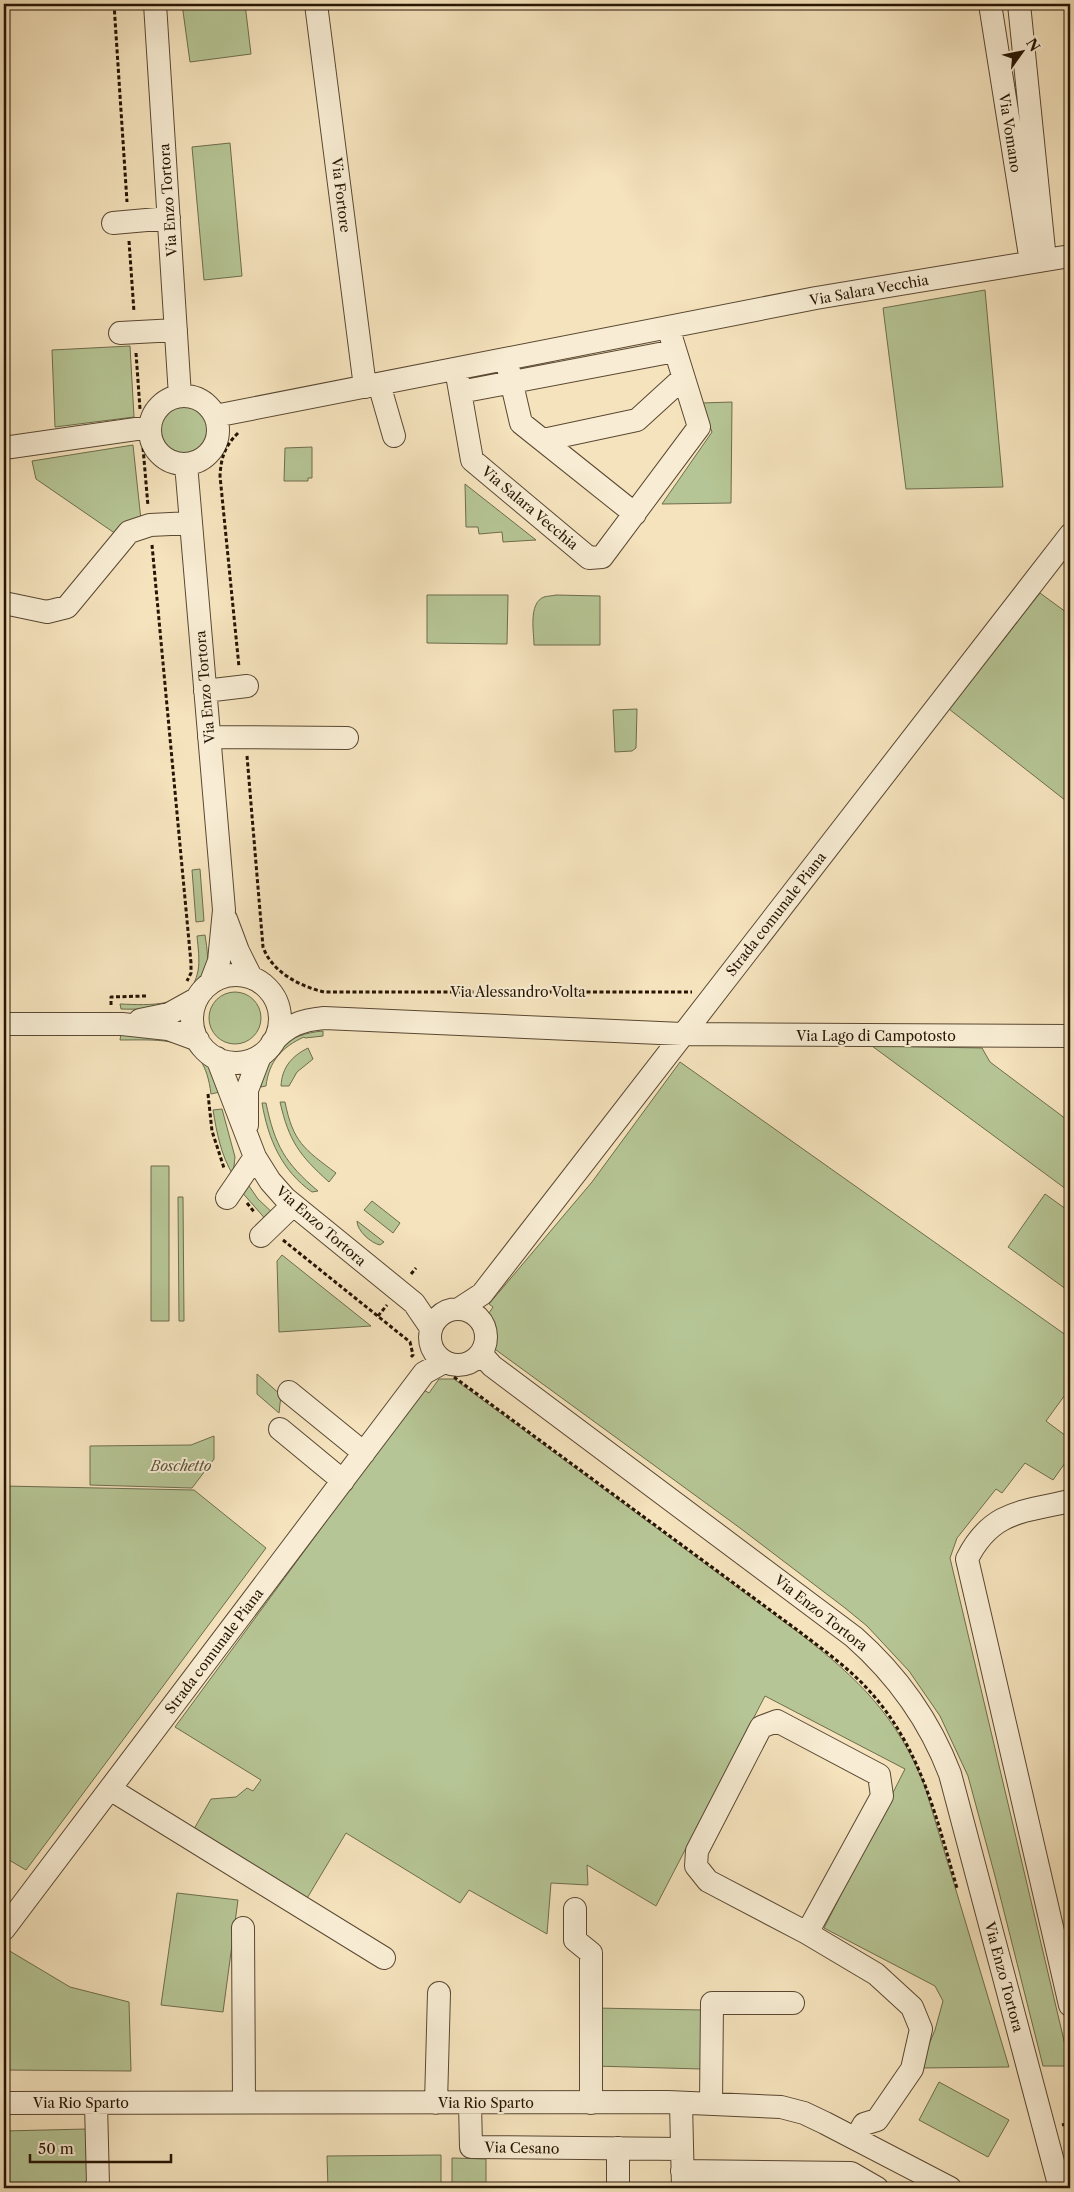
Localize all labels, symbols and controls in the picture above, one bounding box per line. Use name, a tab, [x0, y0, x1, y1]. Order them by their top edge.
north arrow	[996, 28, 1046, 78]
text: N	[1022, 35, 1044, 55]
street label: Via Vomano	[995, 91, 1025, 174]
street label: Via Enzo Tortora	[155, 142, 181, 258]
street label: Via Fortore	[327, 155, 355, 234]
street label: Via Salara Vecchia	[807, 271, 931, 310]
street label: Via Salara Vecchia	[477, 462, 582, 554]
street label: Via Enzo Tortora	[191, 629, 219, 745]
street label: Strada comunale Piana	[722, 848, 830, 980]
street label: Via Alessandro Volta	[449, 983, 586, 1001]
street label: Via Lago di Campotosto	[795, 1027, 956, 1045]
street label: Via Enzo Tortora	[272, 1181, 370, 1270]
park label: Boschetto	[150, 1457, 212, 1475]
street label: Via Enzo Tortora	[770, 1570, 872, 1655]
street label: Strada comunale Piana	[161, 1584, 267, 1717]
street label: Via Enzo Tortora	[980, 1919, 1028, 2035]
street label: Via Rio Sparto	[32, 2094, 129, 2112]
street label: Via Rio Sparto	[437, 2094, 534, 2112]
scale bar	[30, 2132, 171, 2164]
street label: Via Cesano	[483, 2138, 560, 2158]
text: 50 m	[38, 2139, 74, 2158]

